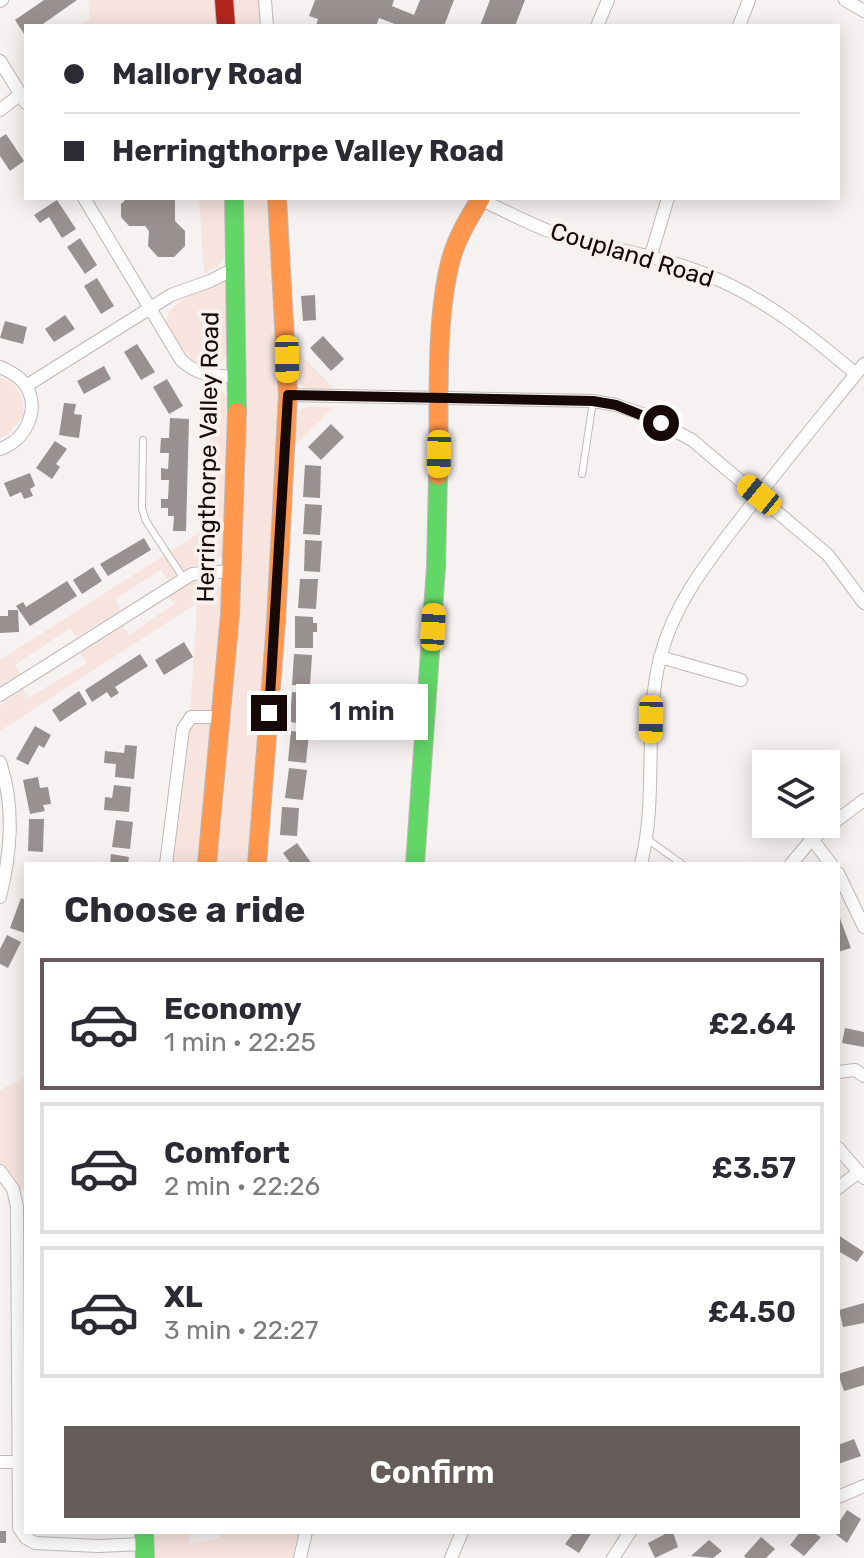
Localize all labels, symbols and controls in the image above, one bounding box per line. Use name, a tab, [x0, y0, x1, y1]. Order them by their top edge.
text: Mallory Road	[112, 56, 303, 92]
text: Herringthorpe Valley Road	[112, 133, 504, 169]
street label: Coupland Road	[547, 217, 717, 293]
street label: Herringthorpe Valley Road	[191, 311, 225, 603]
car	[275, 335, 299, 383]
route start	[643, 405, 679, 441]
car	[427, 430, 451, 478]
car	[733, 471, 785, 519]
car	[420, 602, 446, 652]
callout: 1 min	[297, 685, 429, 741]
route end	[251, 695, 287, 731]
car	[639, 695, 663, 743]
text: 1 min	[329, 696, 395, 727]
map controls	[752, 750, 840, 838]
button: layers	[752, 750, 840, 838]
text: Choose a ride	[64, 888, 305, 931]
icon: car	[68, 988, 140, 1060]
text: Economy	[164, 991, 302, 1027]
text: £2.64	[708, 1006, 796, 1042]
text: 1 min · 22:25	[164, 1027, 316, 1058]
icon: car	[68, 1132, 140, 1204]
text: Comfort	[164, 1135, 290, 1171]
text: £3.57	[711, 1150, 796, 1186]
text: 2 min · 22:26	[164, 1171, 320, 1202]
icon: car	[68, 1276, 140, 1348]
text: XL	[164, 1279, 203, 1315]
text: £4.50	[708, 1294, 796, 1330]
text: 3 min · 22:27	[164, 1315, 318, 1346]
button: Confirm	[64, 1426, 800, 1518]

